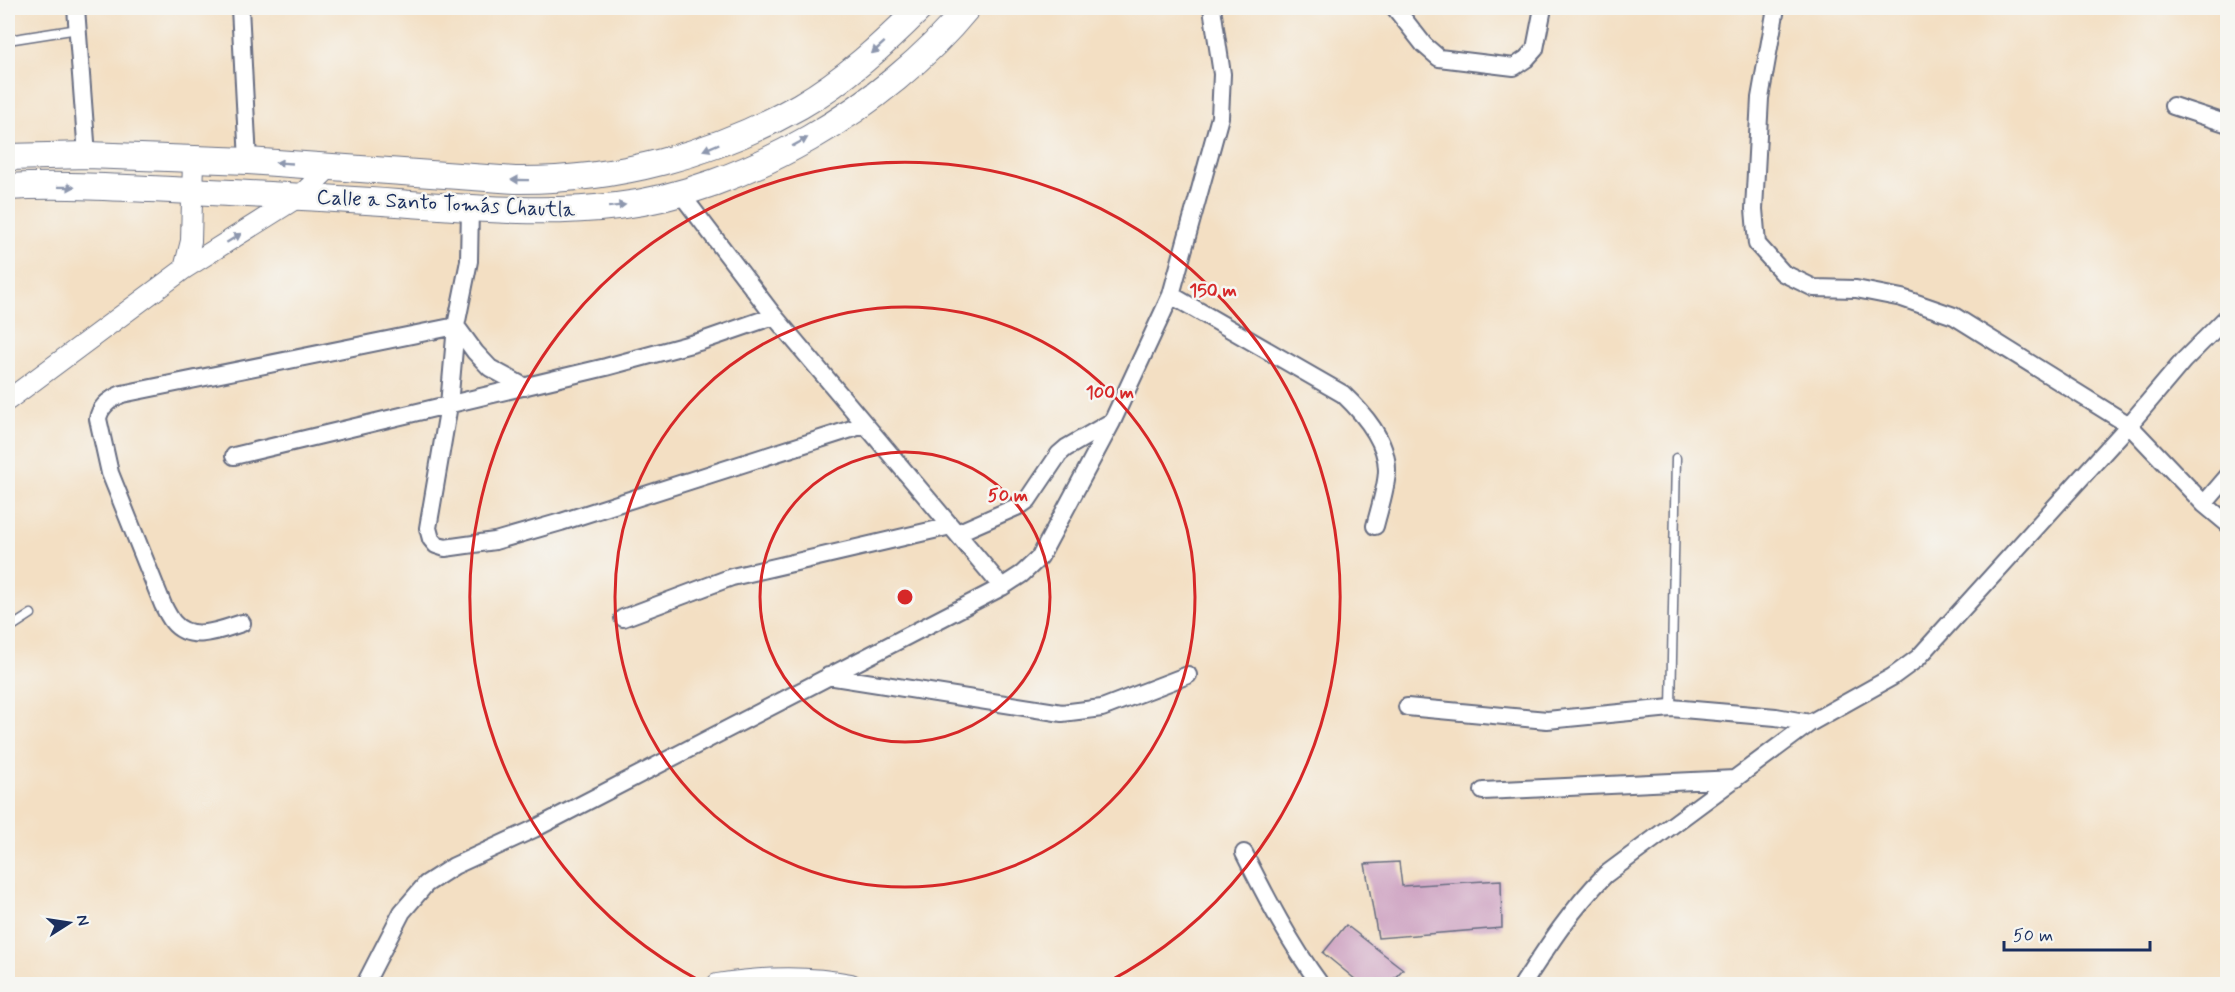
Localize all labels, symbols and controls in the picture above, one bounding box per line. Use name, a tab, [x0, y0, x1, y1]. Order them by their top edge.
one-way arrow	[870, 41, 885, 55]
one-way arrow	[792, 137, 809, 147]
one-way arrow	[702, 143, 720, 152]
one-way arrow	[274, 159, 293, 168]
one-way arrow	[511, 175, 530, 185]
one-way arrow	[56, 182, 75, 192]
street label: Calle a Santo Tomás Chautla	[316, 183, 576, 225]
one-way arrow	[608, 201, 627, 211]
one-way arrow	[226, 232, 242, 243]
text: 150 m	[1189, 279, 1237, 303]
text: 100 m	[1086, 381, 1134, 405]
text: 50 m	[988, 484, 1028, 508]
centre of rings	[895, 587, 915, 607]
north arrow	[39, 893, 99, 953]
text: N	[71, 913, 94, 928]
scale bar	[2004, 914, 2150, 952]
text: 50 m	[2013, 924, 2053, 948]

